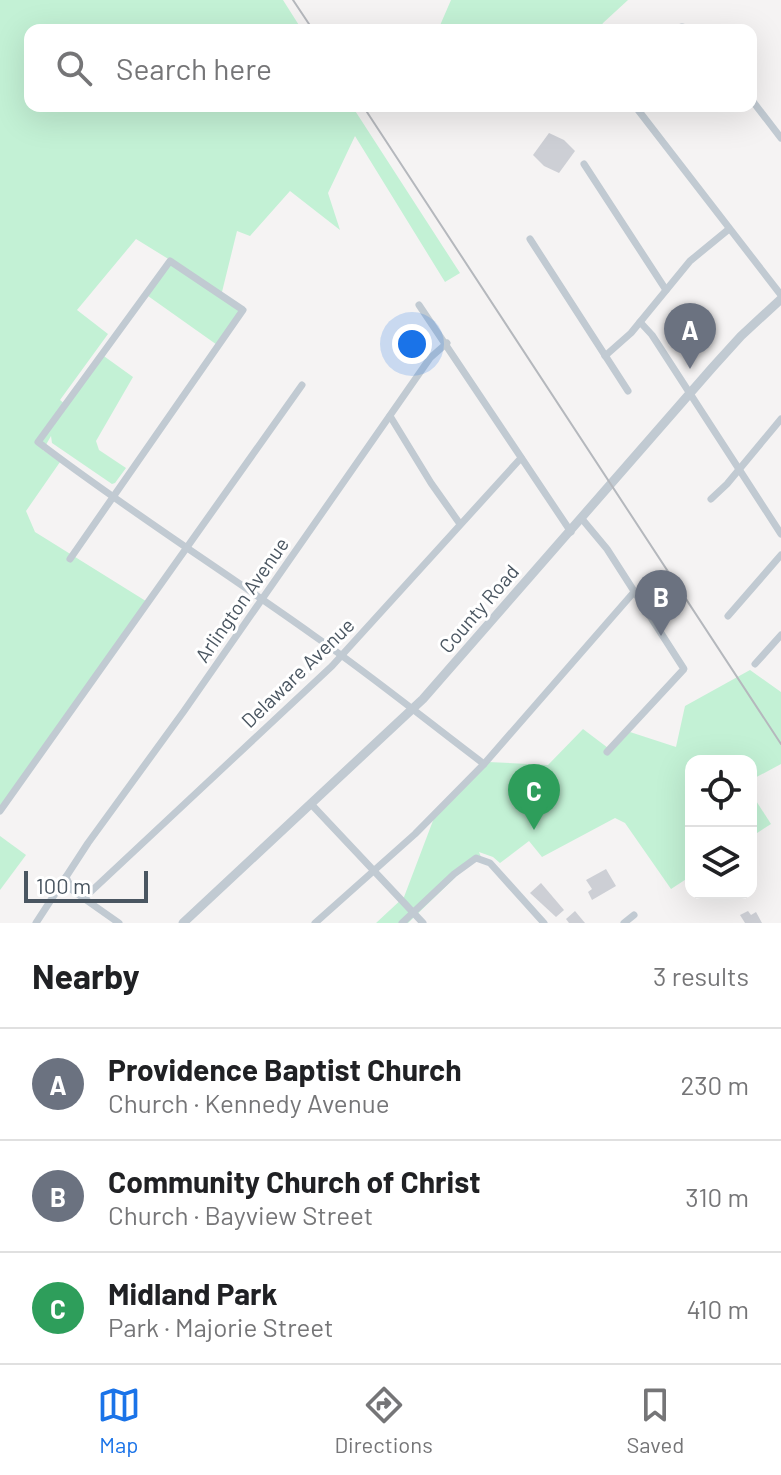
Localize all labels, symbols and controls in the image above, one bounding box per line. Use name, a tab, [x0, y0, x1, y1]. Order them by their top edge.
search box	[24, 24, 757, 112]
icon: search	[52, 46, 96, 90]
text: Search here	[116, 50, 272, 86]
pin: A	[664, 303, 716, 369]
your location	[392, 324, 432, 364]
street label: Arlington Avenue	[189, 532, 293, 666]
street label: County Road	[433, 559, 523, 657]
pin: B	[635, 570, 687, 636]
street label: Delaware Avenue	[236, 612, 359, 732]
map controls	[685, 755, 757, 899]
button: locate	[685, 755, 757, 827]
pin: C	[508, 764, 560, 830]
button: layers	[685, 827, 757, 899]
scale bar	[24, 867, 148, 903]
text: 100 m	[36, 872, 91, 898]
text: Nearby	[32, 955, 140, 996]
text: 3 results	[653, 960, 749, 991]
text: Providence Baptist Church	[108, 1051, 462, 1087]
text: A	[49, 1069, 67, 1100]
text: 230 m	[680, 1069, 749, 1100]
text: Church · Kennedy Avenue	[108, 1087, 390, 1118]
text: Community Church of Christ	[108, 1163, 481, 1199]
text: B	[50, 1181, 66, 1212]
text: 310 m	[685, 1181, 749, 1212]
text: Church · Bayview Street	[108, 1199, 373, 1230]
text: Midland Park	[108, 1275, 278, 1311]
text: C	[50, 1293, 66, 1324]
text: 410 m	[687, 1293, 749, 1324]
text: Park · Majorie Street	[108, 1311, 334, 1342]
tab: Map	[97, 1383, 141, 1457]
tab: Directions	[334, 1383, 433, 1457]
tab: Saved	[626, 1383, 684, 1457]

